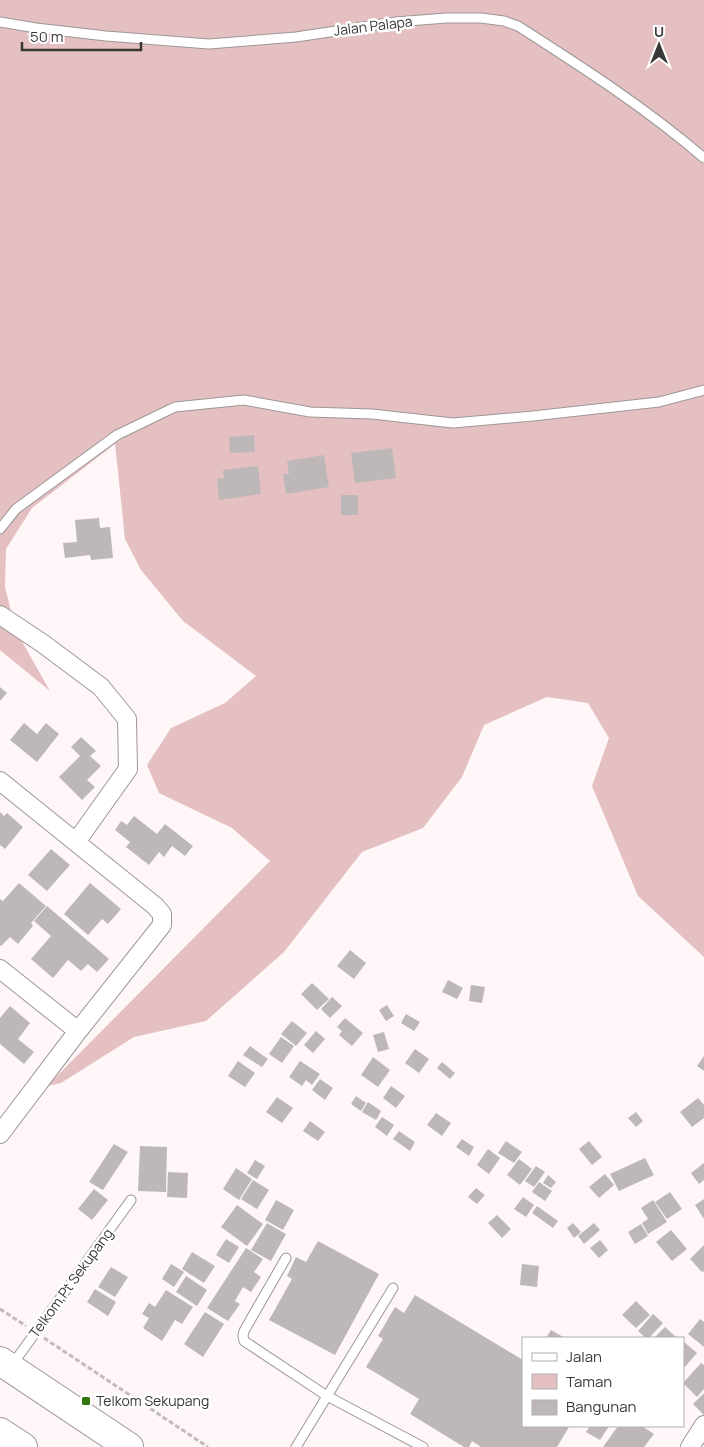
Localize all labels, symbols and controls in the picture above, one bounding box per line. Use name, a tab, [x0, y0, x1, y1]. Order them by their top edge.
street label: Jalan Palapa	[332, 11, 414, 40]
scale bar	[22, 20, 141, 52]
north arrow	[634, 20, 684, 70]
text: U	[654, 22, 664, 41]
text: 50 m	[30, 26, 64, 47]
street label: Telkom,Pt Sekupang	[24, 1224, 117, 1341]
legend	[522, 1337, 684, 1427]
text: Jalan	[566, 1346, 602, 1367]
text: Taman	[566, 1371, 612, 1392]
place label: Telkom Sekupang	[96, 1391, 209, 1410]
marker: Telkom Sekupang	[80, 1395, 92, 1407]
text: Bangunan	[566, 1396, 636, 1417]

